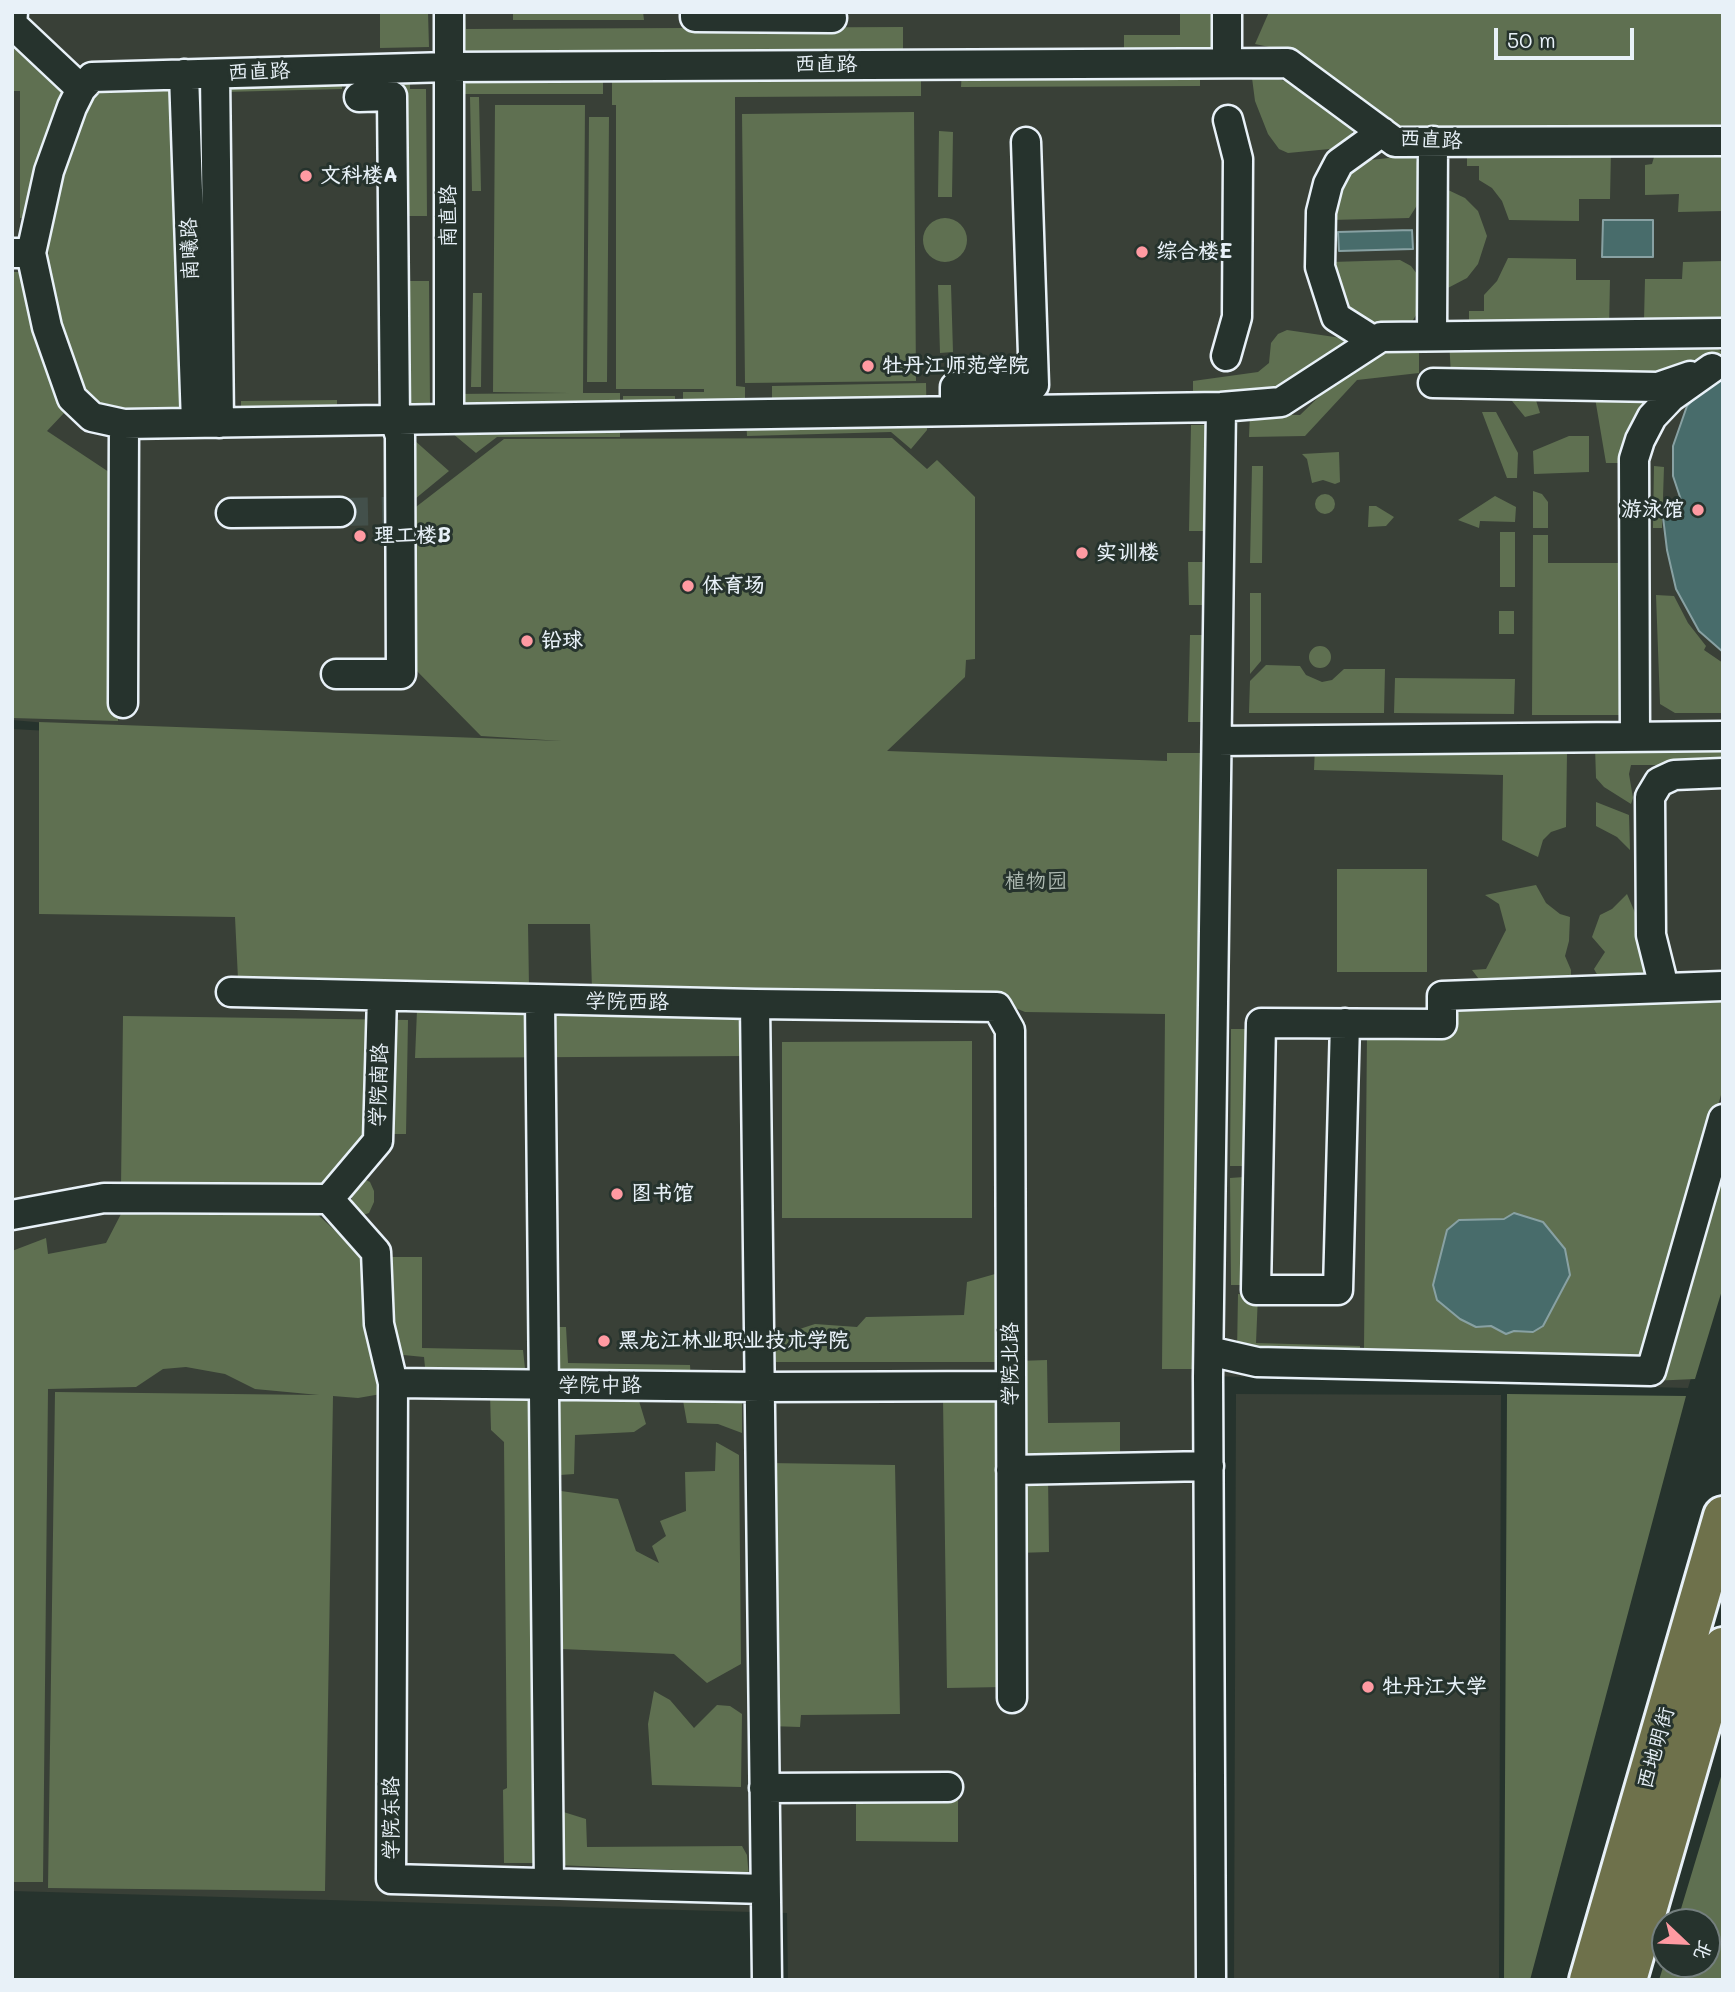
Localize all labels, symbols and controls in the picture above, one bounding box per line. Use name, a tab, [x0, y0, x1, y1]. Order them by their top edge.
scale bar	[1497, 14, 1637, 58]
text: 50 m	[1507, 26, 1556, 53]
street label: 西直路	[795, 52, 857, 78]
street label: 西直路	[227, 58, 291, 86]
street label: 西直路	[1399, 126, 1463, 154]
place label: 文科楼A	[320, 163, 398, 189]
marker: 文科楼A	[298, 168, 314, 184]
street label: 南直路	[436, 185, 462, 247]
street label: 南曦路	[176, 217, 204, 281]
place label: 综合楼E	[1156, 239, 1232, 265]
marker: 综合楼E	[1134, 244, 1150, 260]
place label: 牡丹江师范学院	[882, 353, 1029, 379]
marker: 牡丹江师范学院	[860, 358, 876, 374]
place label: 游泳馆	[1621, 497, 1684, 523]
marker: 游泳馆	[1690, 502, 1706, 518]
place label: 理工楼B	[374, 523, 451, 549]
marker: 理工楼B	[352, 528, 368, 544]
place label: 实训楼	[1096, 540, 1159, 566]
marker: 实训楼	[1074, 545, 1090, 561]
place label: 体育场	[702, 573, 765, 599]
marker: 体育场	[680, 578, 696, 594]
place label: 铅球	[541, 628, 583, 654]
marker: 铅球	[519, 633, 535, 649]
park label: 植物园	[1005, 869, 1067, 895]
street label: 学院西路	[585, 989, 669, 1015]
street label: 学院南路	[365, 1043, 393, 1127]
place label: 图书馆	[631, 1181, 694, 1207]
marker: 图书馆	[609, 1186, 625, 1202]
street label: 学院北路	[998, 1322, 1024, 1406]
place label: 黑龙江林业职业技术学院	[618, 1328, 849, 1354]
marker: 黑龙江林业职业技术学院	[596, 1333, 612, 1349]
street label: 学院中路	[558, 1373, 642, 1399]
place label: 牡丹江大学	[1382, 1674, 1487, 1700]
marker: 牡丹江大学	[1360, 1679, 1376, 1695]
street label: 西地明街	[1632, 1704, 1680, 1792]
street label: 学院东路	[379, 1776, 405, 1860]
north arrow	[1651, 1908, 1721, 1978]
text: 北	[1689, 1937, 1719, 1964]

